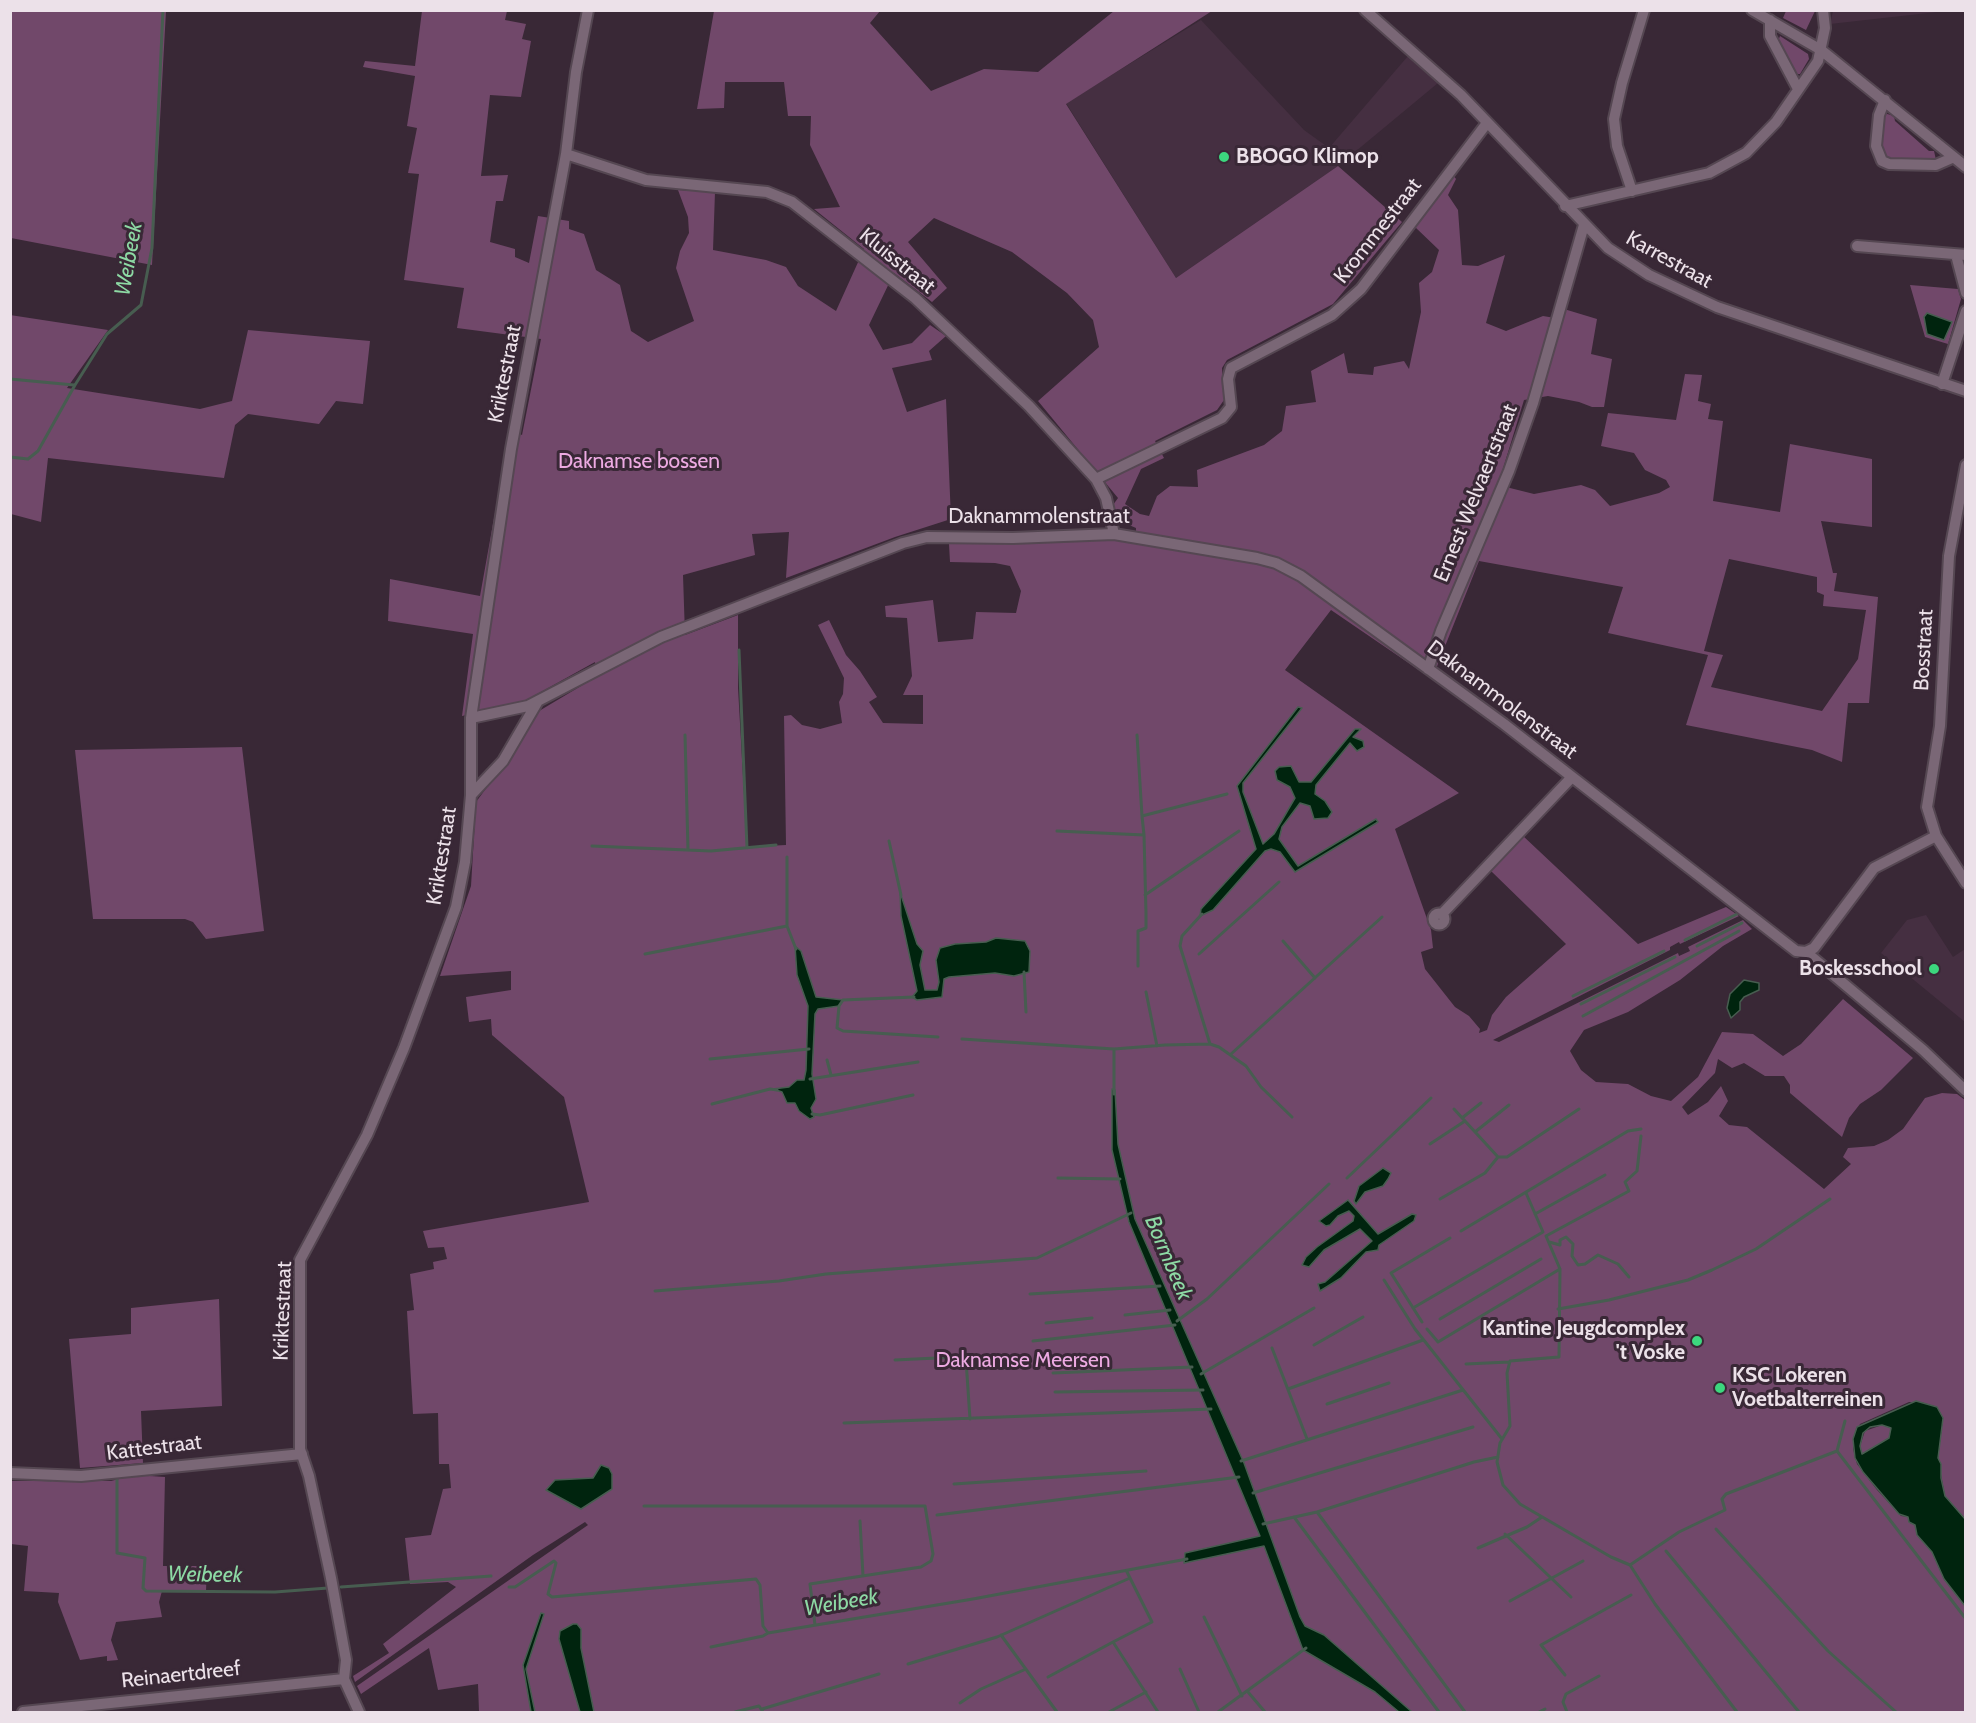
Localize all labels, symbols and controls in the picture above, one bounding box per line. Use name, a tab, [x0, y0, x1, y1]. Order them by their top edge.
place label: BBOGO Klimop	[1236, 144, 1379, 170]
marker: BBOGO Klimop	[1217, 150, 1231, 164]
street label: Krommestraat	[1329, 173, 1427, 289]
water label: Weibeek	[110, 220, 148, 298]
street label: Kluisstraat	[854, 223, 940, 299]
street label: Karrestraat	[1621, 226, 1717, 294]
street label: Kriktestraat	[483, 323, 527, 425]
street label: Ernest Welvaertstraat	[1429, 400, 1523, 586]
park label: Daknamse bossen	[558, 449, 720, 475]
street label: Daknammolenstraat	[948, 504, 1130, 530]
street label: Bosstraat	[1909, 608, 1939, 692]
street label: Daknammolenstraat	[1422, 635, 1582, 765]
street label: Kriktestraat	[422, 805, 462, 907]
place label: Boskesschool	[1799, 956, 1922, 982]
marker: Boskesschool	[1927, 962, 1941, 976]
water label: Bormbeek	[1138, 1212, 1198, 1304]
street label: Kriktestraat	[269, 1261, 297, 1361]
place label: Kantine Jeugdcomplex 't Voske	[1482, 1316, 1685, 1366]
marker: Kantine Jeugdcomplex 't Voske	[1690, 1334, 1704, 1348]
park label: Daknamse Meersen	[935, 1348, 1111, 1374]
place label: KSC Lokeren Voetbalterreinen	[1732, 1363, 1883, 1413]
marker: KSC Lokeren Voetbalterreinen	[1713, 1381, 1727, 1395]
street label: Kattestraat	[105, 1430, 203, 1466]
water label: Weibeek	[167, 1561, 243, 1589]
water label: Weibeek	[802, 1584, 880, 1622]
street label: Reinaertdreef	[120, 1656, 242, 1694]

